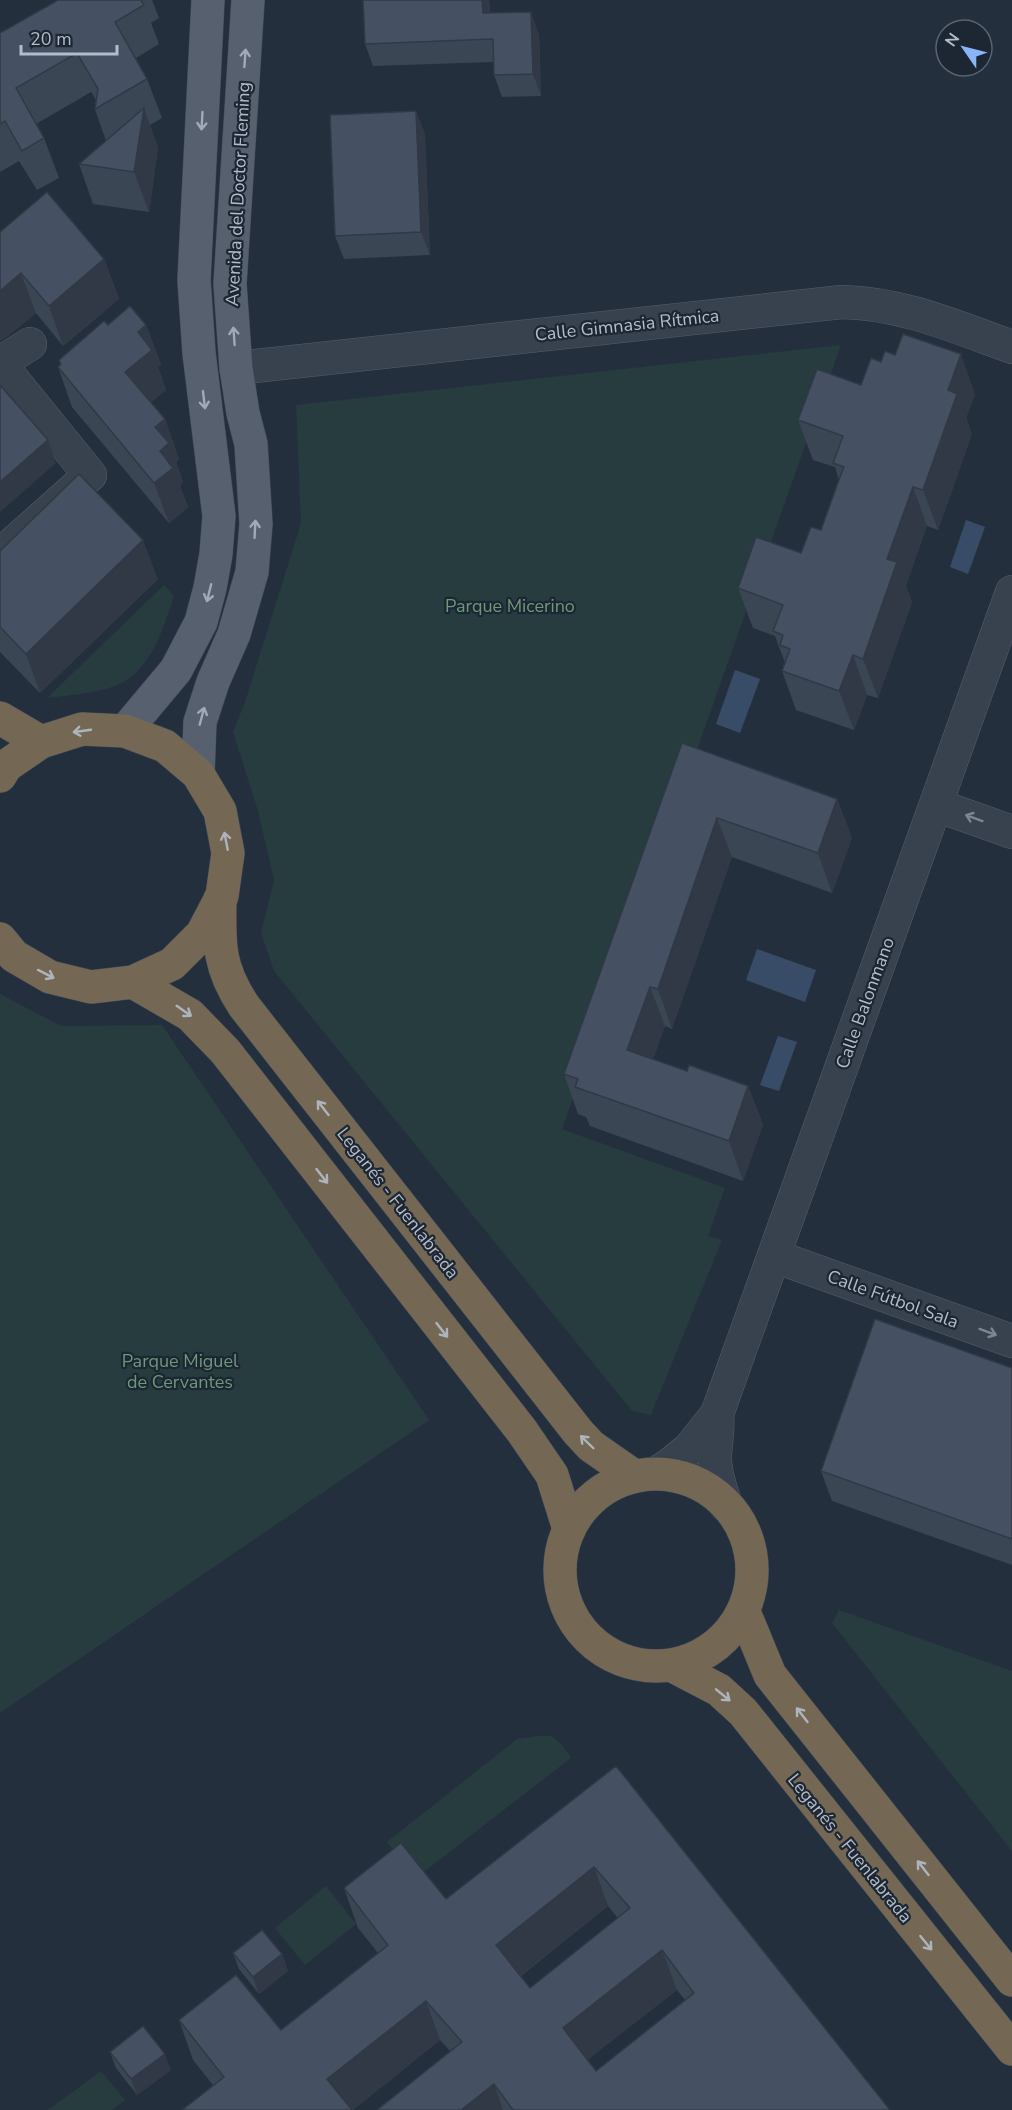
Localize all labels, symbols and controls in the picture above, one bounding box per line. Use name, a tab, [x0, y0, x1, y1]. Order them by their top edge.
scale bar	[21, 18, 117, 56]
north arrow	[934, 18, 994, 78]
text: 20 m	[30, 27, 72, 51]
text: N	[940, 29, 965, 51]
one-way arrow	[239, 48, 250, 68]
street label: Avenida del Doctor Fleming	[220, 81, 256, 307]
one-way arrow	[196, 111, 207, 131]
street label: Calle Gimnasia Rítmica	[534, 303, 720, 347]
one-way arrow	[228, 327, 239, 347]
one-way arrow	[199, 389, 210, 409]
one-way arrow	[250, 520, 261, 540]
one-way arrow	[202, 583, 214, 602]
park label: Parque Micerino	[445, 594, 575, 618]
one-way arrow	[197, 706, 209, 725]
one-way arrow	[73, 725, 92, 736]
one-way arrow	[965, 812, 984, 823]
one-way arrow	[220, 832, 231, 852]
street label: Calle Balonmano	[830, 934, 900, 1072]
one-way arrow	[36, 969, 54, 980]
one-way arrow	[175, 1005, 191, 1017]
one-way arrow	[317, 1100, 330, 1116]
street label: Leganés - Fuenlabrada	[331, 1123, 465, 1283]
one-way arrow	[316, 1168, 329, 1184]
street label: Calle Fútbol Sala	[824, 1264, 962, 1334]
one-way arrow	[436, 1321, 449, 1337]
one-way arrow	[978, 1328, 997, 1339]
park label: Parque Miguel de Cervantes	[122, 1349, 239, 1394]
one-way arrow	[580, 1434, 595, 1449]
one-way arrow	[715, 1688, 731, 1701]
one-way arrow	[796, 1708, 809, 1724]
street label: Leganés - Fuenlabrada	[782, 1768, 918, 1928]
one-way arrow	[917, 1861, 930, 1877]
one-way arrow	[920, 1934, 933, 1950]

